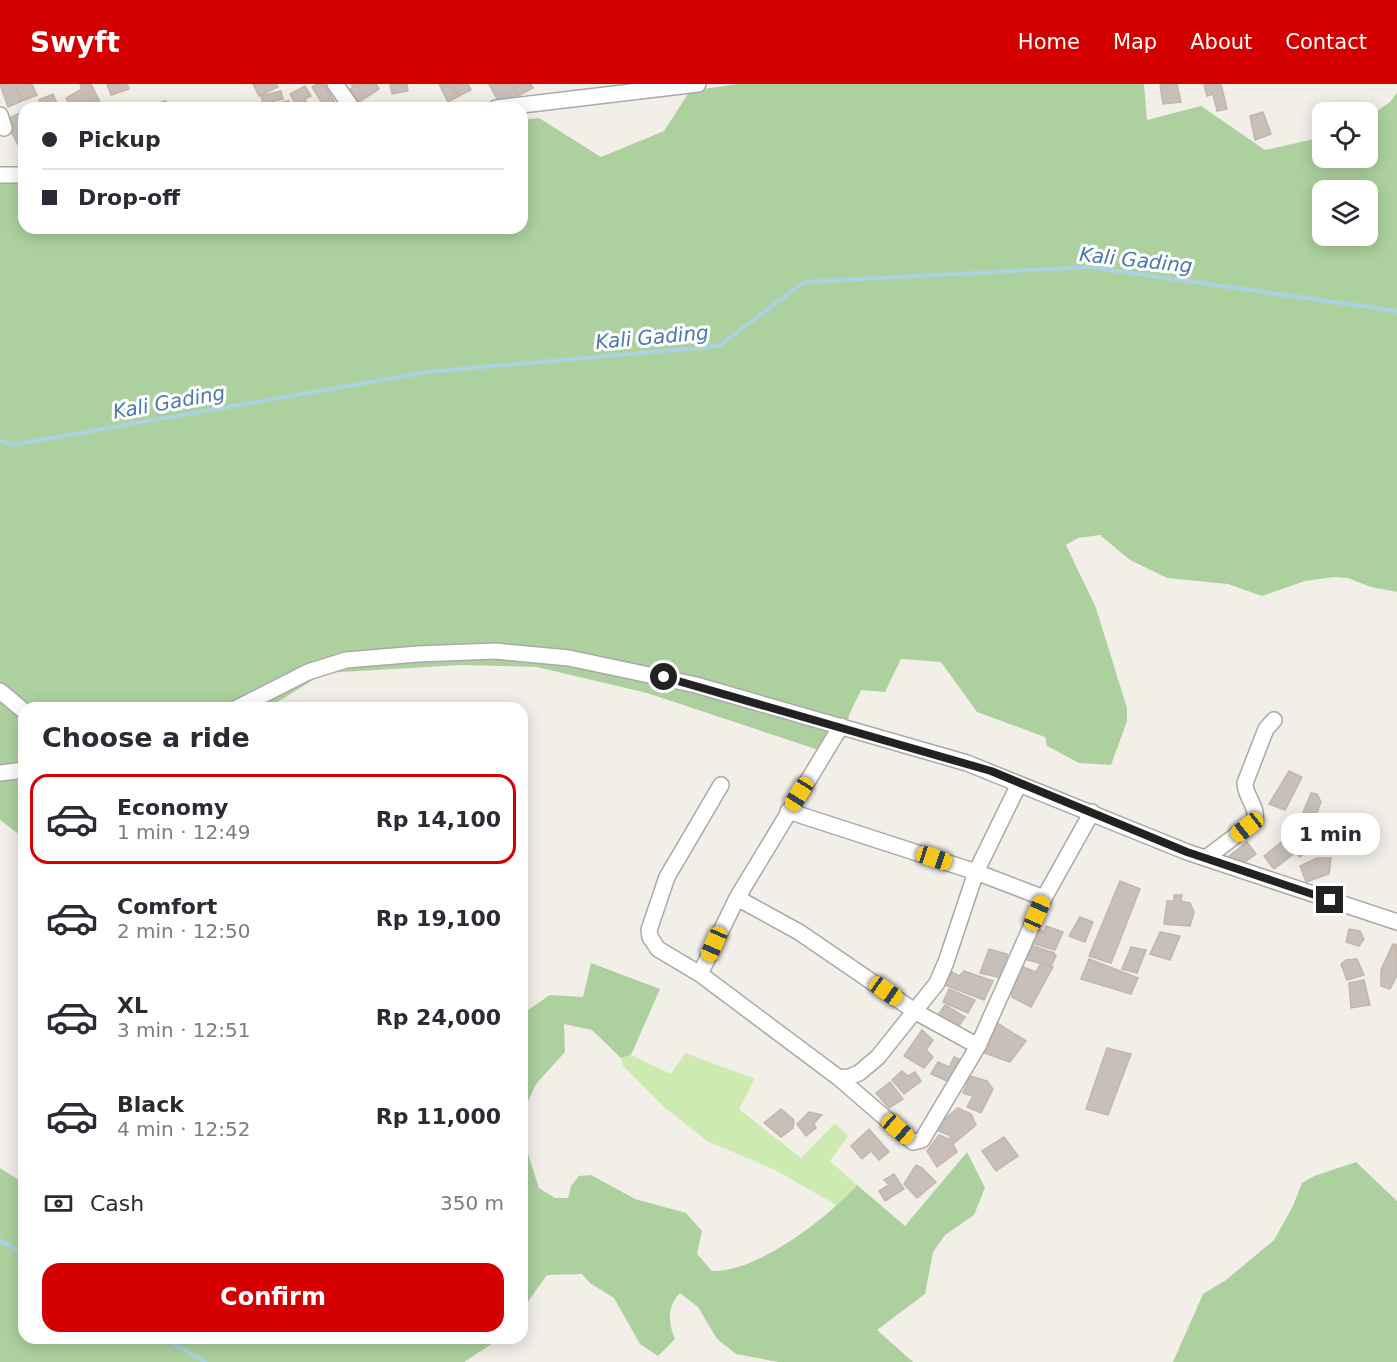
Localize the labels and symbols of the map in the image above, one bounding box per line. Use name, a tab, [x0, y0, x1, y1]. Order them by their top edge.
water label: Kali Gading	[1078, 242, 1194, 278]
water label: Kali Gading	[594, 320, 710, 354]
water label: Kali Gading	[111, 380, 227, 424]
route start	[650, 663, 677, 690]
car	[782, 774, 816, 814]
car	[1227, 809, 1267, 845]
callout: 1 min	[1280, 813, 1380, 855]
car	[914, 844, 954, 872]
route end	[1316, 886, 1343, 913]
car	[1021, 893, 1053, 933]
car	[698, 924, 730, 964]
car	[866, 973, 906, 1009]
car	[879, 1110, 917, 1148]

